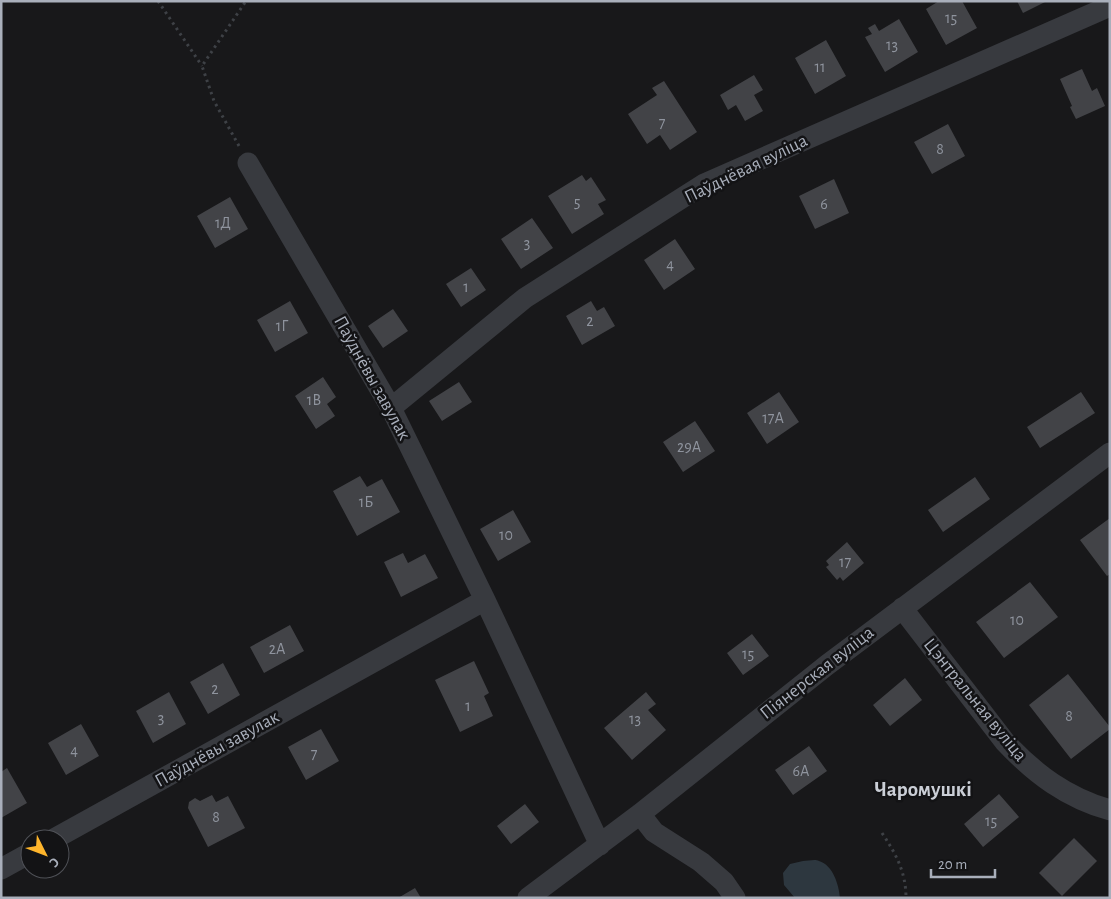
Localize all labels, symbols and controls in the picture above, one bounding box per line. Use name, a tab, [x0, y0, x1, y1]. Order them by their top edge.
house number: 15	[945, 10, 957, 26]
house number: 13	[886, 37, 898, 53]
house number: 11	[814, 59, 826, 75]
house number: 7	[659, 115, 666, 131]
street label: Паўднёвая вуліца	[681, 131, 811, 207]
house number: 8	[936, 141, 944, 157]
house number: 5	[574, 194, 580, 210]
house number: 6	[820, 196, 828, 212]
house number: 1Д	[215, 215, 231, 231]
house number: 3	[524, 235, 530, 251]
house number: 4	[666, 256, 674, 272]
house number: 1	[463, 279, 469, 295]
street label: Паўднёвы завулак	[330, 313, 414, 444]
house number: 2	[586, 313, 594, 329]
house number: 1Г	[276, 318, 289, 334]
house number: 1В	[307, 392, 321, 408]
house number: 17А	[762, 410, 784, 426]
house number: 29А	[677, 439, 702, 455]
house number: 1Б	[359, 494, 373, 510]
house number: 10	[499, 527, 513, 543]
house number: 17	[839, 554, 851, 570]
house number: 10	[1010, 612, 1024, 628]
street label: Піянерская вуліца	[756, 623, 878, 723]
street label: Цэнтральная вуліца	[920, 635, 1030, 765]
house number: 2А	[269, 641, 286, 657]
house number: 15	[742, 646, 754, 662]
house number: 2	[211, 681, 219, 697]
house number: 1	[465, 698, 471, 714]
street label: Паўднёвы завулак	[152, 707, 283, 791]
house number: 8	[1065, 708, 1073, 724]
house number: 3	[158, 710, 164, 726]
house number: 13	[629, 711, 641, 727]
house number: 4	[70, 742, 78, 758]
house number: 7	[311, 746, 318, 762]
house number: 6А	[793, 763, 810, 779]
district label: Чаромушкі	[874, 779, 972, 800]
house number: 8	[212, 809, 220, 825]
house number: 15	[985, 813, 997, 829]
north arrow	[20, 829, 70, 879]
scale bar	[931, 846, 995, 878]
text: С	[46, 854, 62, 870]
text: 20 m	[938, 857, 967, 872]

